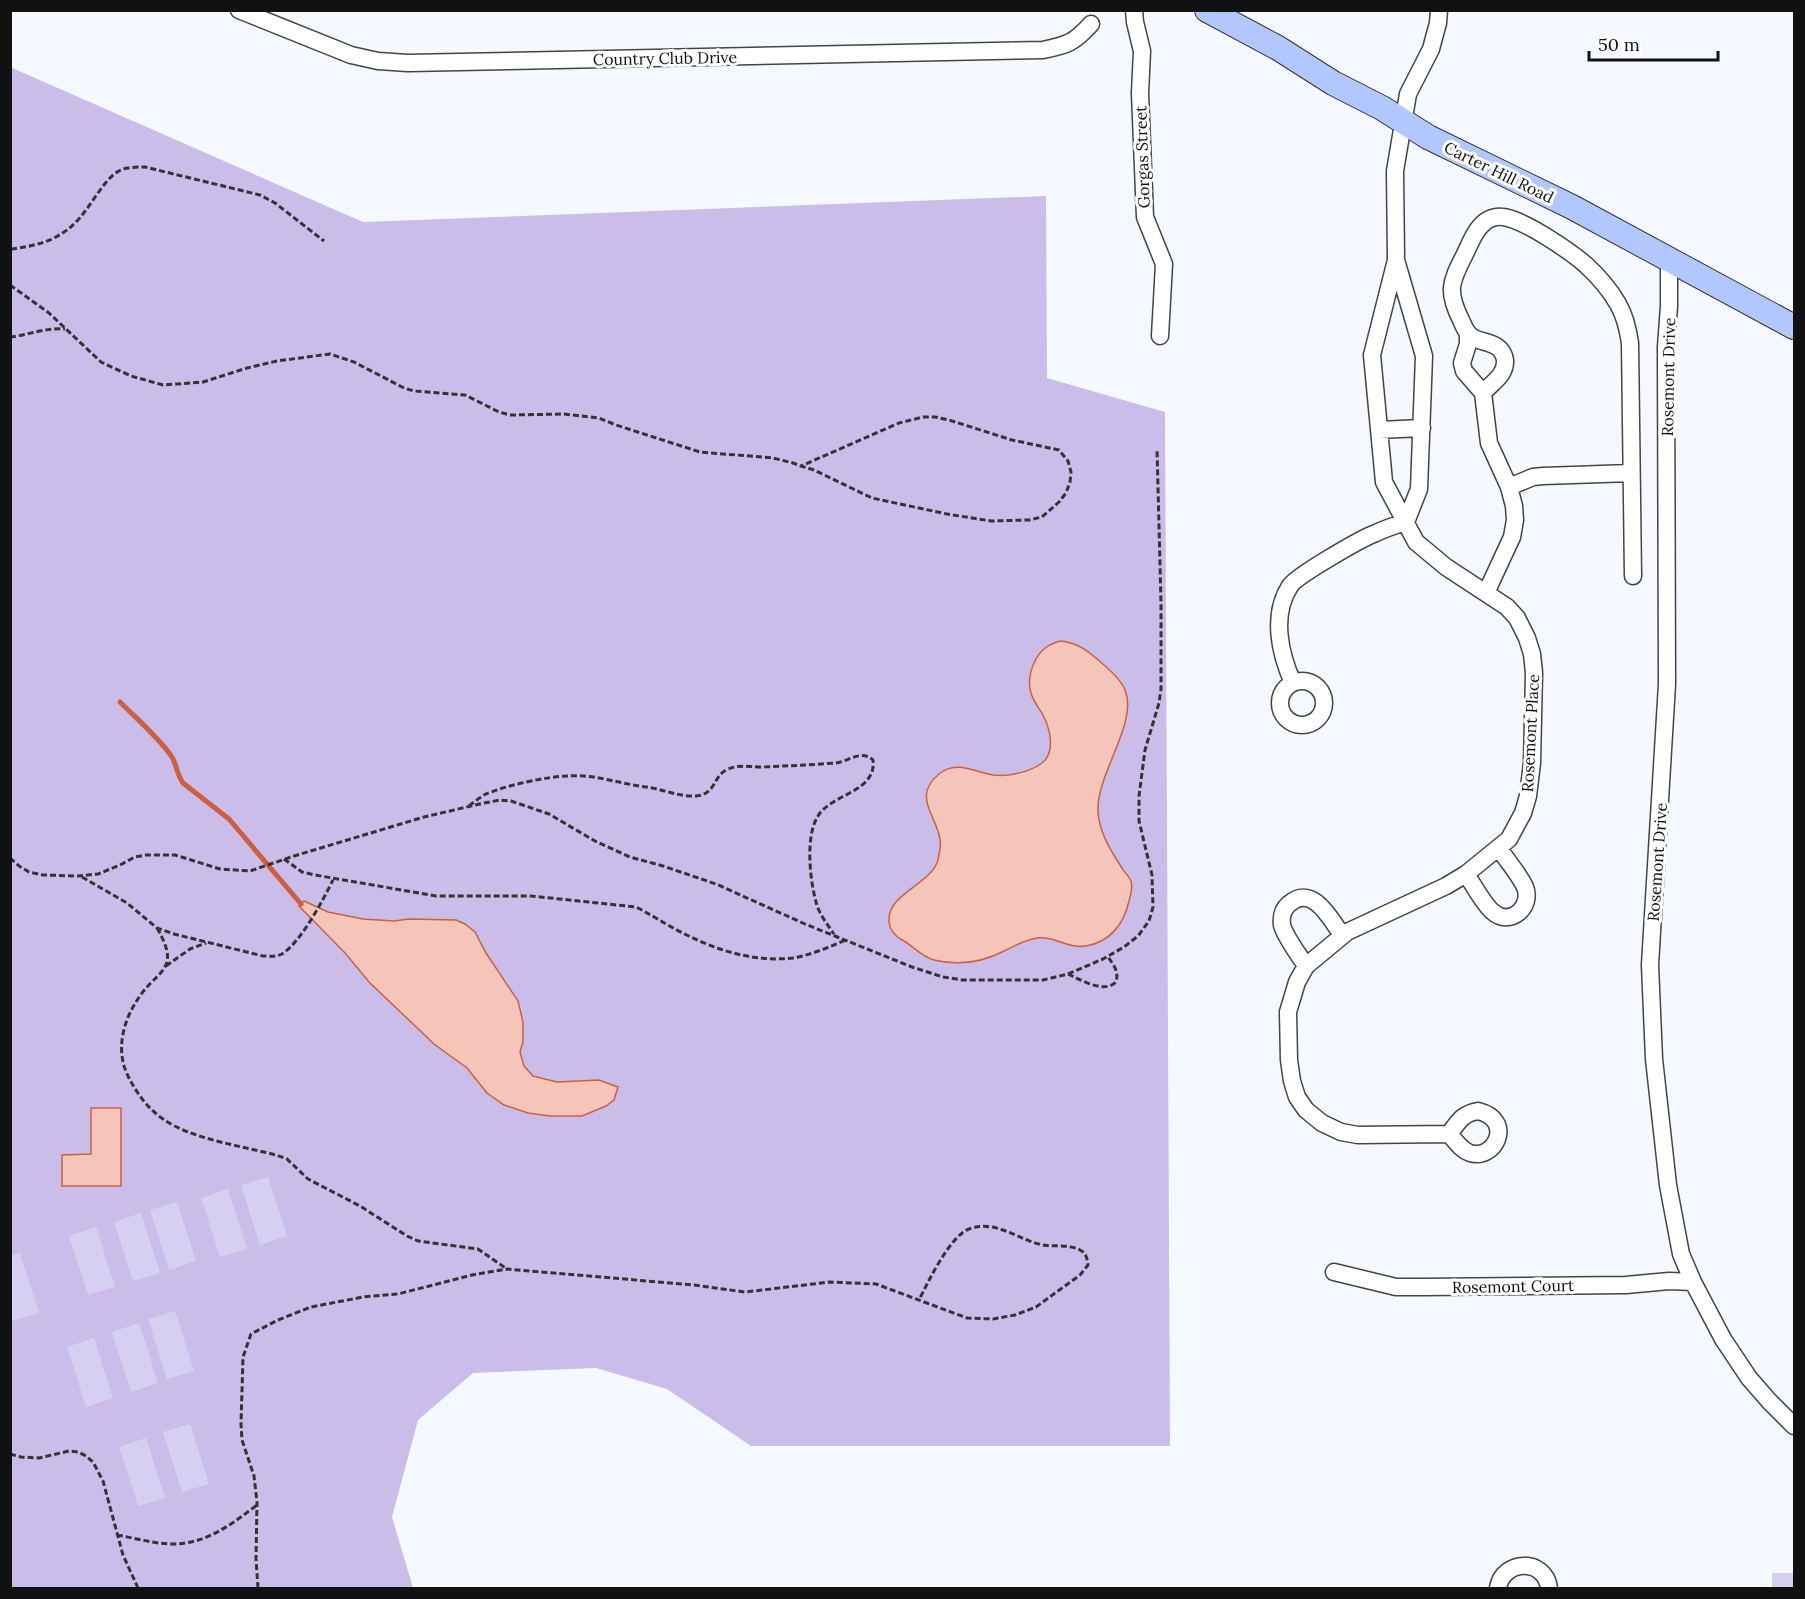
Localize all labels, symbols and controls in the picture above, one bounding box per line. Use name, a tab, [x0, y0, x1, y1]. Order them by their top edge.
scale bar	[1589, 24, 1718, 62]
text: 50 m	[1598, 33, 1640, 56]
street label: Country Club Drive	[593, 47, 738, 69]
street label: Gorgas Street	[1130, 105, 1154, 209]
street label: Carter Hill Road	[1441, 137, 1557, 207]
street label: Rosemont Drive	[1657, 317, 1679, 437]
street label: Rosemont Place	[1517, 673, 1543, 793]
street label: Rosemont Drive	[1643, 802, 1671, 922]
street label: Rosemont Court	[1452, 1275, 1575, 1297]

